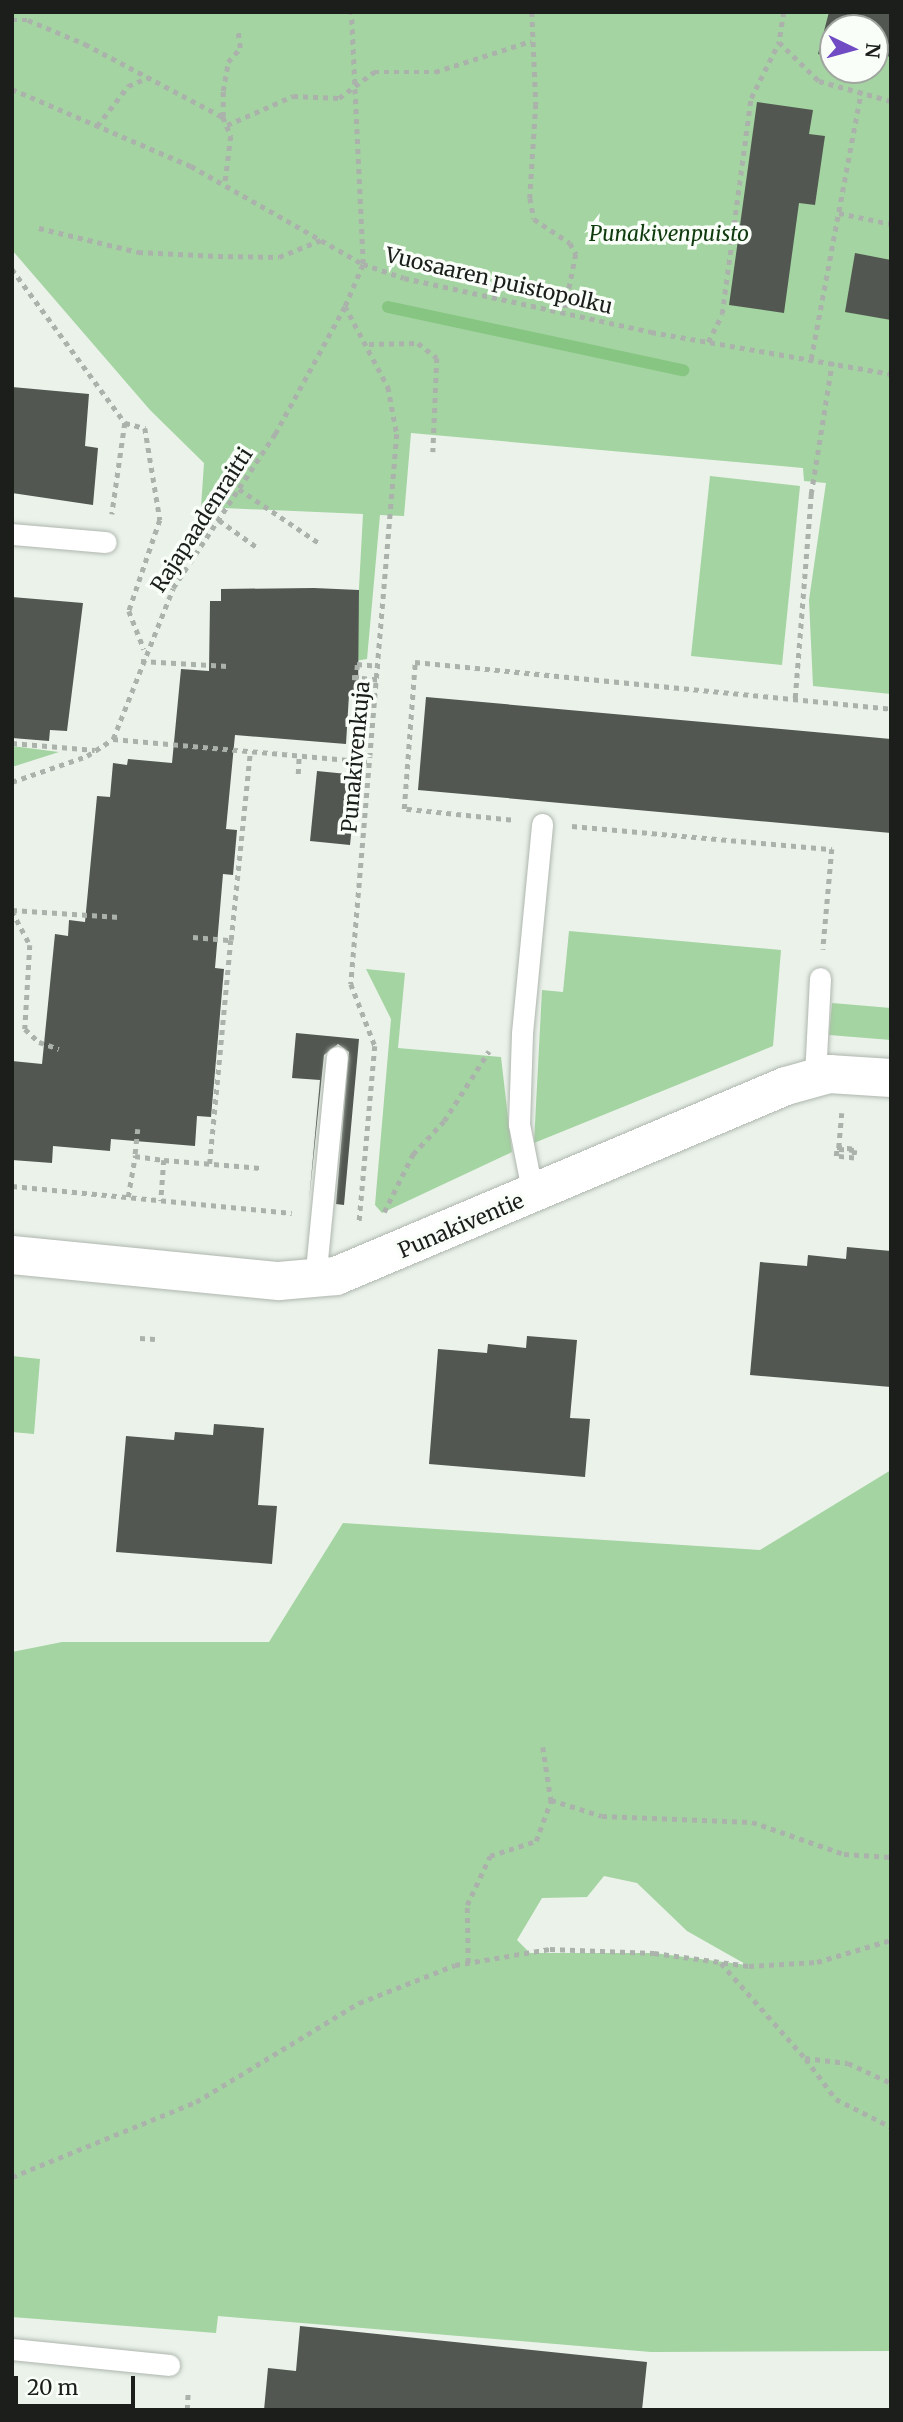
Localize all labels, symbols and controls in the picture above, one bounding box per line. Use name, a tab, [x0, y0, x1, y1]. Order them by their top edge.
north arrow	[819, 14, 889, 84]
text: N	[860, 42, 886, 59]
park label: Punakivenpuisto	[589, 221, 749, 247]
street label: Vuosaaren puistopolku	[383, 243, 615, 319]
street label: Rajapaadenraitti	[146, 443, 258, 597]
street label: Punakivenkuja	[337, 680, 375, 834]
street label: Punakiventie	[394, 1188, 528, 1264]
scale bar	[18, 2362, 138, 2406]
text: 20 m	[27, 2374, 78, 2401]

